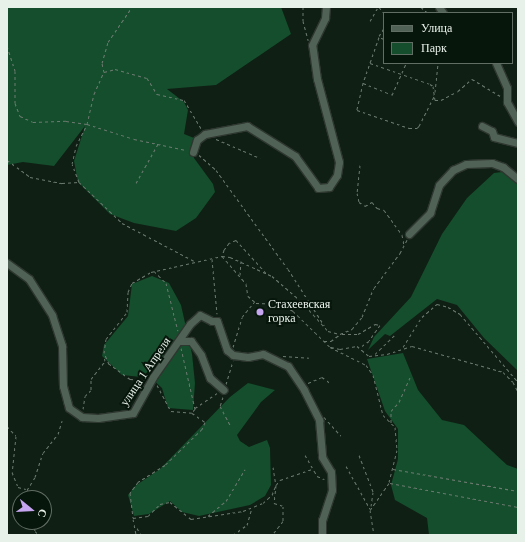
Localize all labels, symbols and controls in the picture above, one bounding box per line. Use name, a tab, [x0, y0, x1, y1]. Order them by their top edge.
legend	[383, 12, 513, 64]
text: Улица	[421, 21, 452, 35]
text: Парк	[421, 41, 447, 55]
place label: Стахеевская горка	[268, 298, 330, 326]
marker: Стахеевская горка	[255, 307, 265, 317]
street label: улица 1 Апреля	[118, 335, 174, 409]
north arrow	[12, 490, 52, 530]
text: С	[36, 508, 49, 519]

